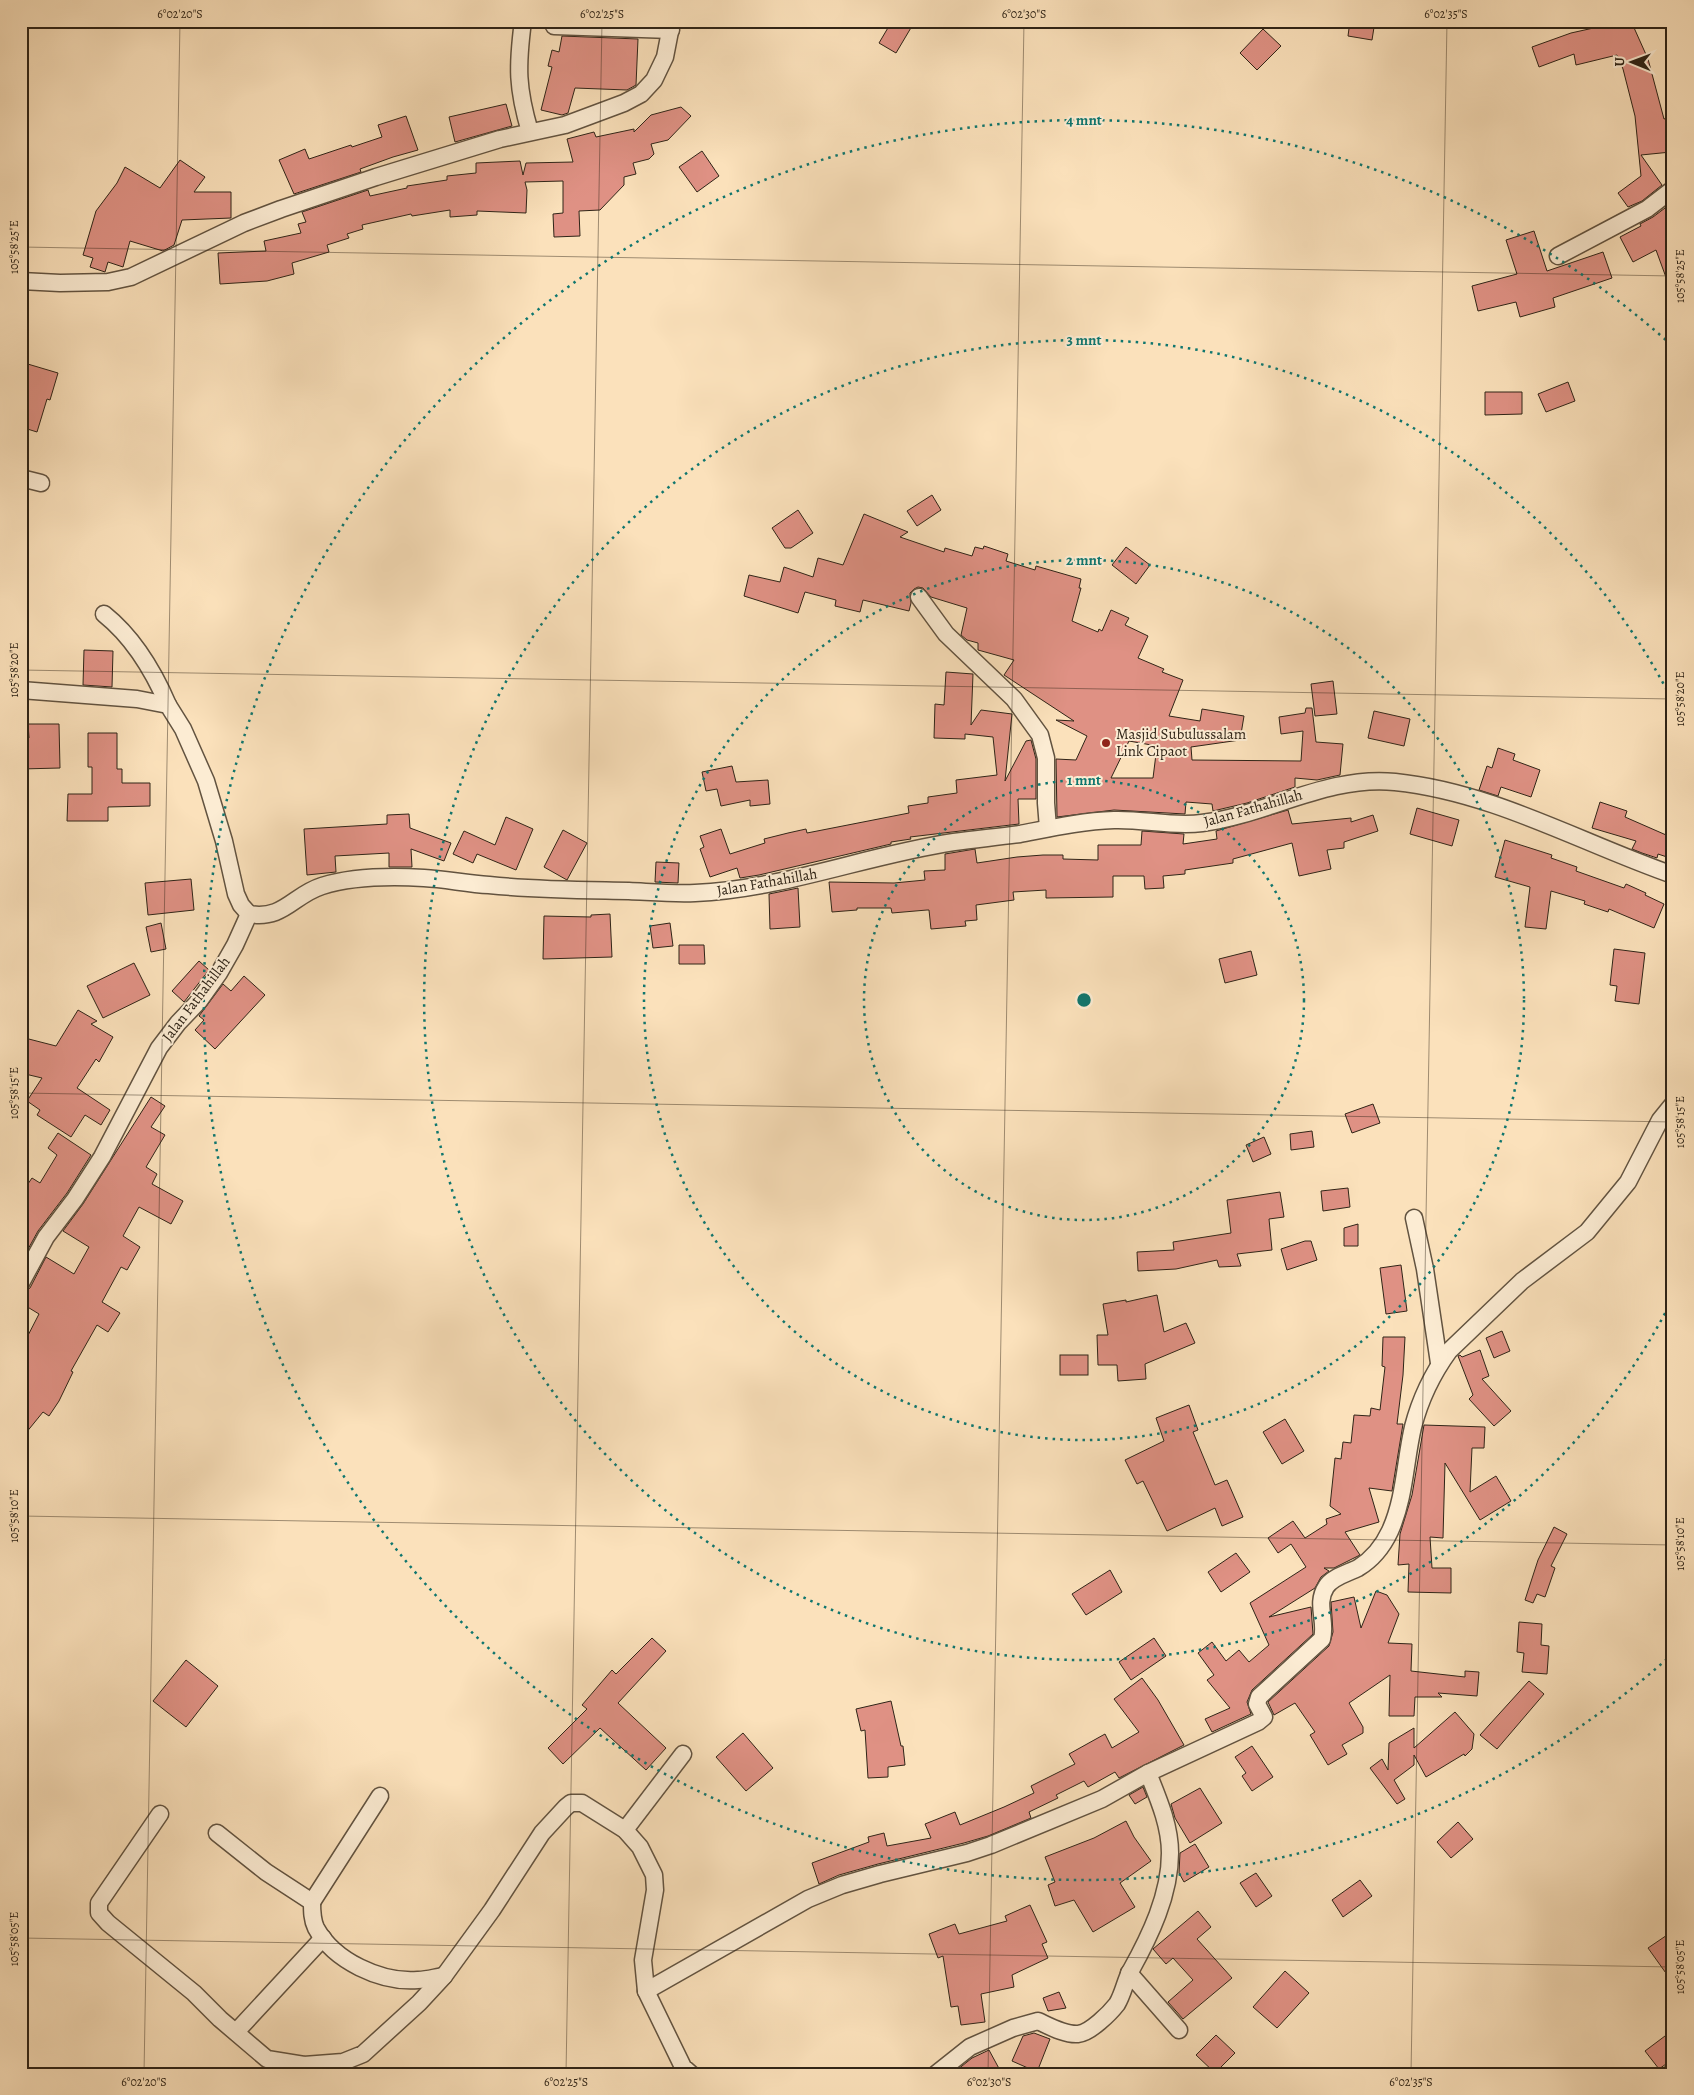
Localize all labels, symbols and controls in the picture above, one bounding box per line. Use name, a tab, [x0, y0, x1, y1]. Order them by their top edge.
text: 6°02'20"S	[157, 6, 203, 22]
text: 6°02'25"S	[580, 6, 624, 22]
text: 6°02'30"S	[1002, 6, 1046, 22]
text: 6°02'35"S	[1424, 6, 1468, 22]
north arrow	[1606, 38, 1656, 88]
text: U	[1610, 57, 1629, 67]
text: 4 mnt	[1066, 110, 1102, 130]
text: 105°58'25"E	[6, 220, 22, 274]
text: 105°58'25"E	[1672, 249, 1688, 303]
text: 3 mnt	[1066, 330, 1102, 350]
text: 2 mnt	[1066, 550, 1102, 570]
text: 105°58'20"E	[6, 642, 22, 698]
text: 105°58'20"E	[1672, 671, 1688, 727]
place label: Masjid Subulussalam Link Cipaot	[1116, 724, 1247, 761]
marker: Masjid Subulussalam Link Cipaot	[1100, 737, 1112, 749]
text: 1 mnt	[1067, 770, 1101, 790]
street label: Jalan Fathahillah	[1201, 784, 1305, 832]
street label: Jalan Fathahillah	[715, 863, 819, 901]
street label: Jalan Fathahillah	[157, 952, 235, 1046]
centre of rings	[1075, 991, 1093, 1009]
text: 105°58'15"E	[6, 1067, 22, 1119]
text: 105°58'15"E	[1672, 1096, 1688, 1148]
text: 105°58'10"E	[6, 1489, 22, 1543]
text: 105°58'10"E	[1672, 1517, 1688, 1571]
text: 105°58'05"E	[6, 1912, 22, 1966]
text: 105°58'05"E	[1672, 1940, 1688, 1994]
text: 6°02'20"S	[121, 2074, 167, 2090]
text: 6°02'25"S	[544, 2074, 588, 2090]
text: 6°02'30"S	[967, 2074, 1011, 2090]
text: 6°02'35"S	[1389, 2074, 1433, 2090]

